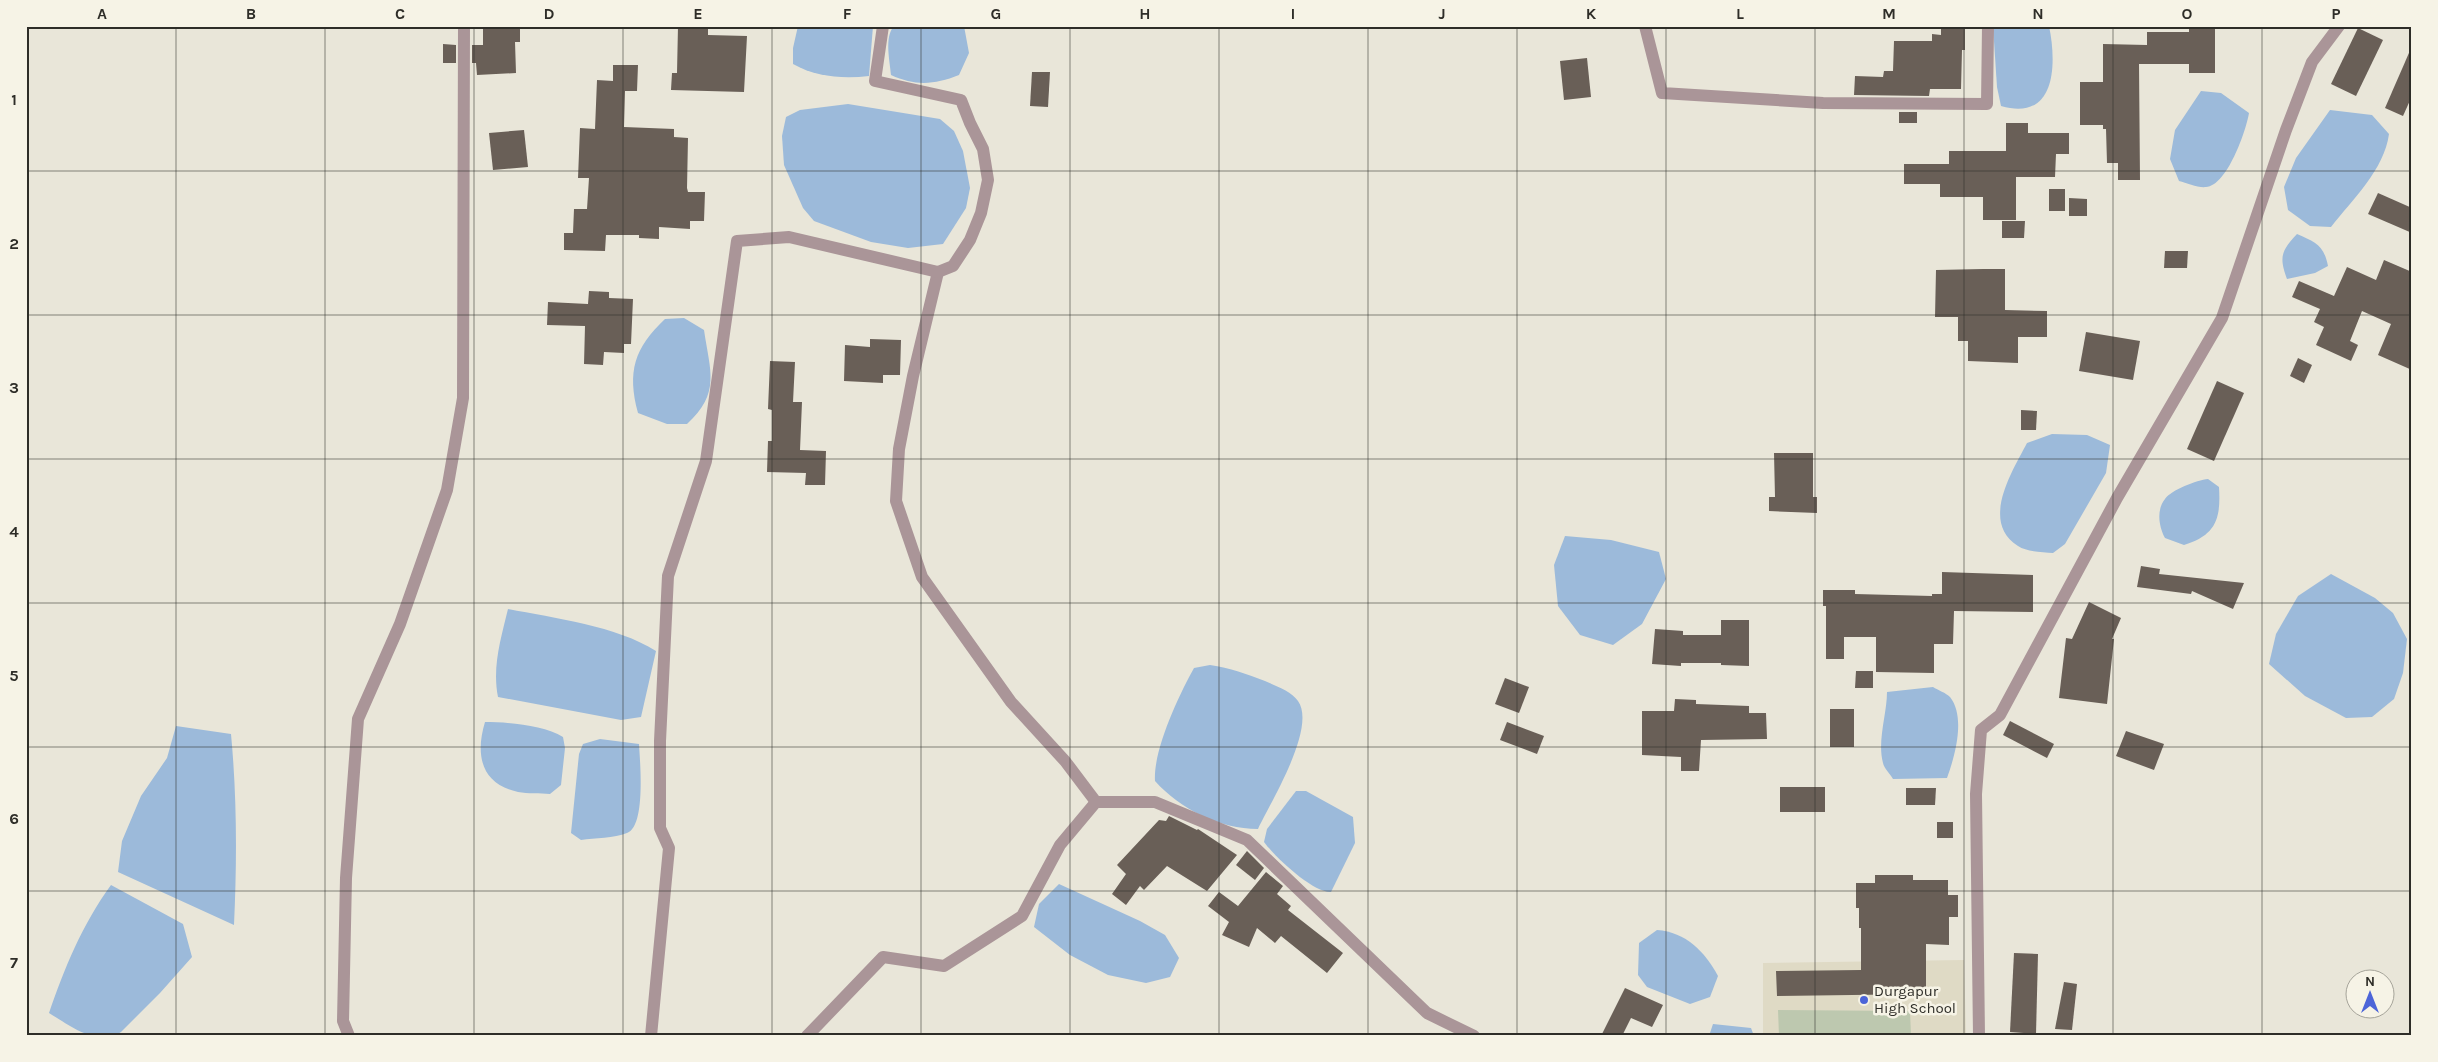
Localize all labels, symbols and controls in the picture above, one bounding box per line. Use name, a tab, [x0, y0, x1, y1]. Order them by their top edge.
text: A	[97, 4, 107, 23]
text: B	[246, 4, 256, 23]
text: C	[395, 4, 405, 23]
text: D	[544, 4, 555, 23]
text: E	[693, 4, 703, 23]
text: F	[843, 4, 852, 23]
text: G	[991, 4, 1001, 23]
text: H	[1139, 4, 1151, 23]
text: I	[1291, 4, 1295, 23]
text: J	[1438, 4, 1446, 23]
text: K	[1586, 4, 1597, 23]
text: L	[1736, 4, 1744, 23]
text: M	[1882, 4, 1896, 23]
text: N	[2032, 4, 2044, 23]
text: O	[2182, 4, 2193, 23]
text: P	[2331, 4, 2341, 23]
text: 1	[11, 90, 17, 109]
text: 2	[9, 234, 19, 253]
text: 3	[9, 378, 19, 397]
text: 4	[9, 522, 19, 541]
text: 5	[9, 666, 19, 685]
text: 6	[9, 809, 19, 828]
text: 7	[10, 953, 18, 972]
north arrow	[2346, 970, 2396, 1020]
text: N	[2365, 973, 2375, 990]
place label: Durgapur High School	[1874, 982, 1956, 1017]
marker: Durgapur High School	[1858, 994, 1870, 1006]

